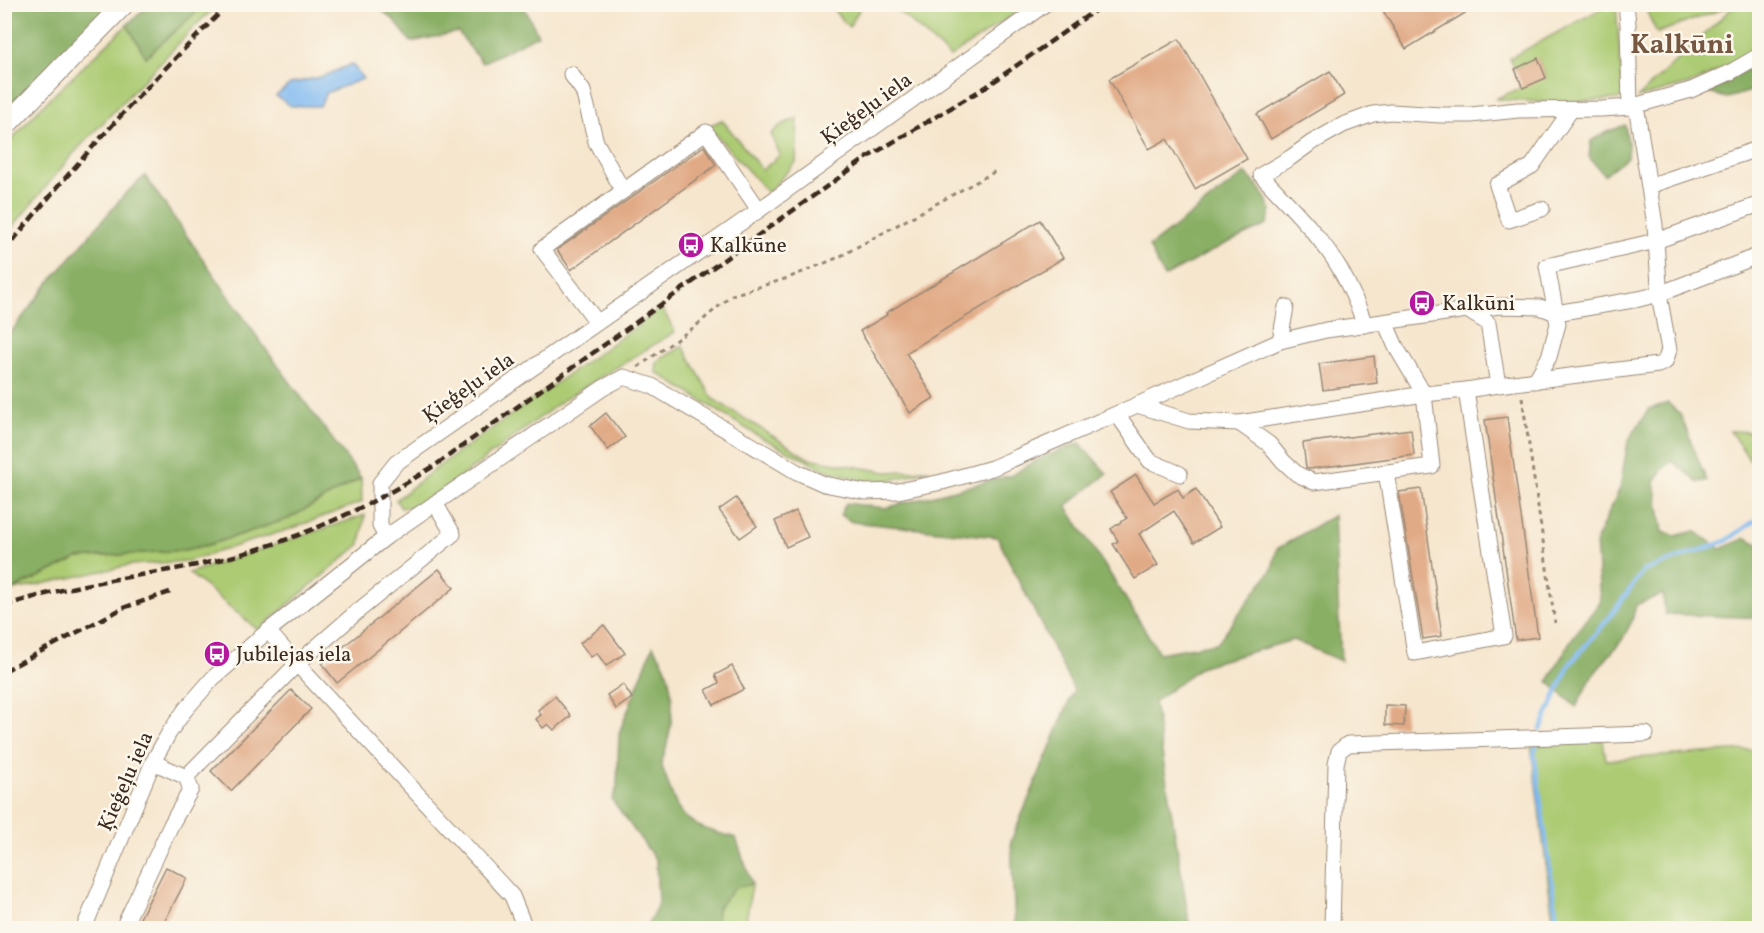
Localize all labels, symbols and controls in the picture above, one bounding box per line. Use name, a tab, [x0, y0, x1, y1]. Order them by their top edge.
district label: Kalkūni	[1630, 27, 1734, 65]
street label: Ķieģeļu iela	[815, 66, 919, 152]
bus stop icon: Kalkūne	[676, 230, 706, 260]
place label: Kalkūne	[710, 232, 787, 261]
bus stop icon: Kalkūni	[1407, 288, 1437, 318]
place label: Kalkūni	[1442, 290, 1515, 319]
street label: Ķieģeļu iela	[417, 346, 521, 431]
bus stop icon: Jubilejas iela	[202, 639, 232, 669]
place label: Jubilejas iela	[236, 641, 351, 670]
street label: Ķieģeļu iela	[91, 727, 161, 836]

